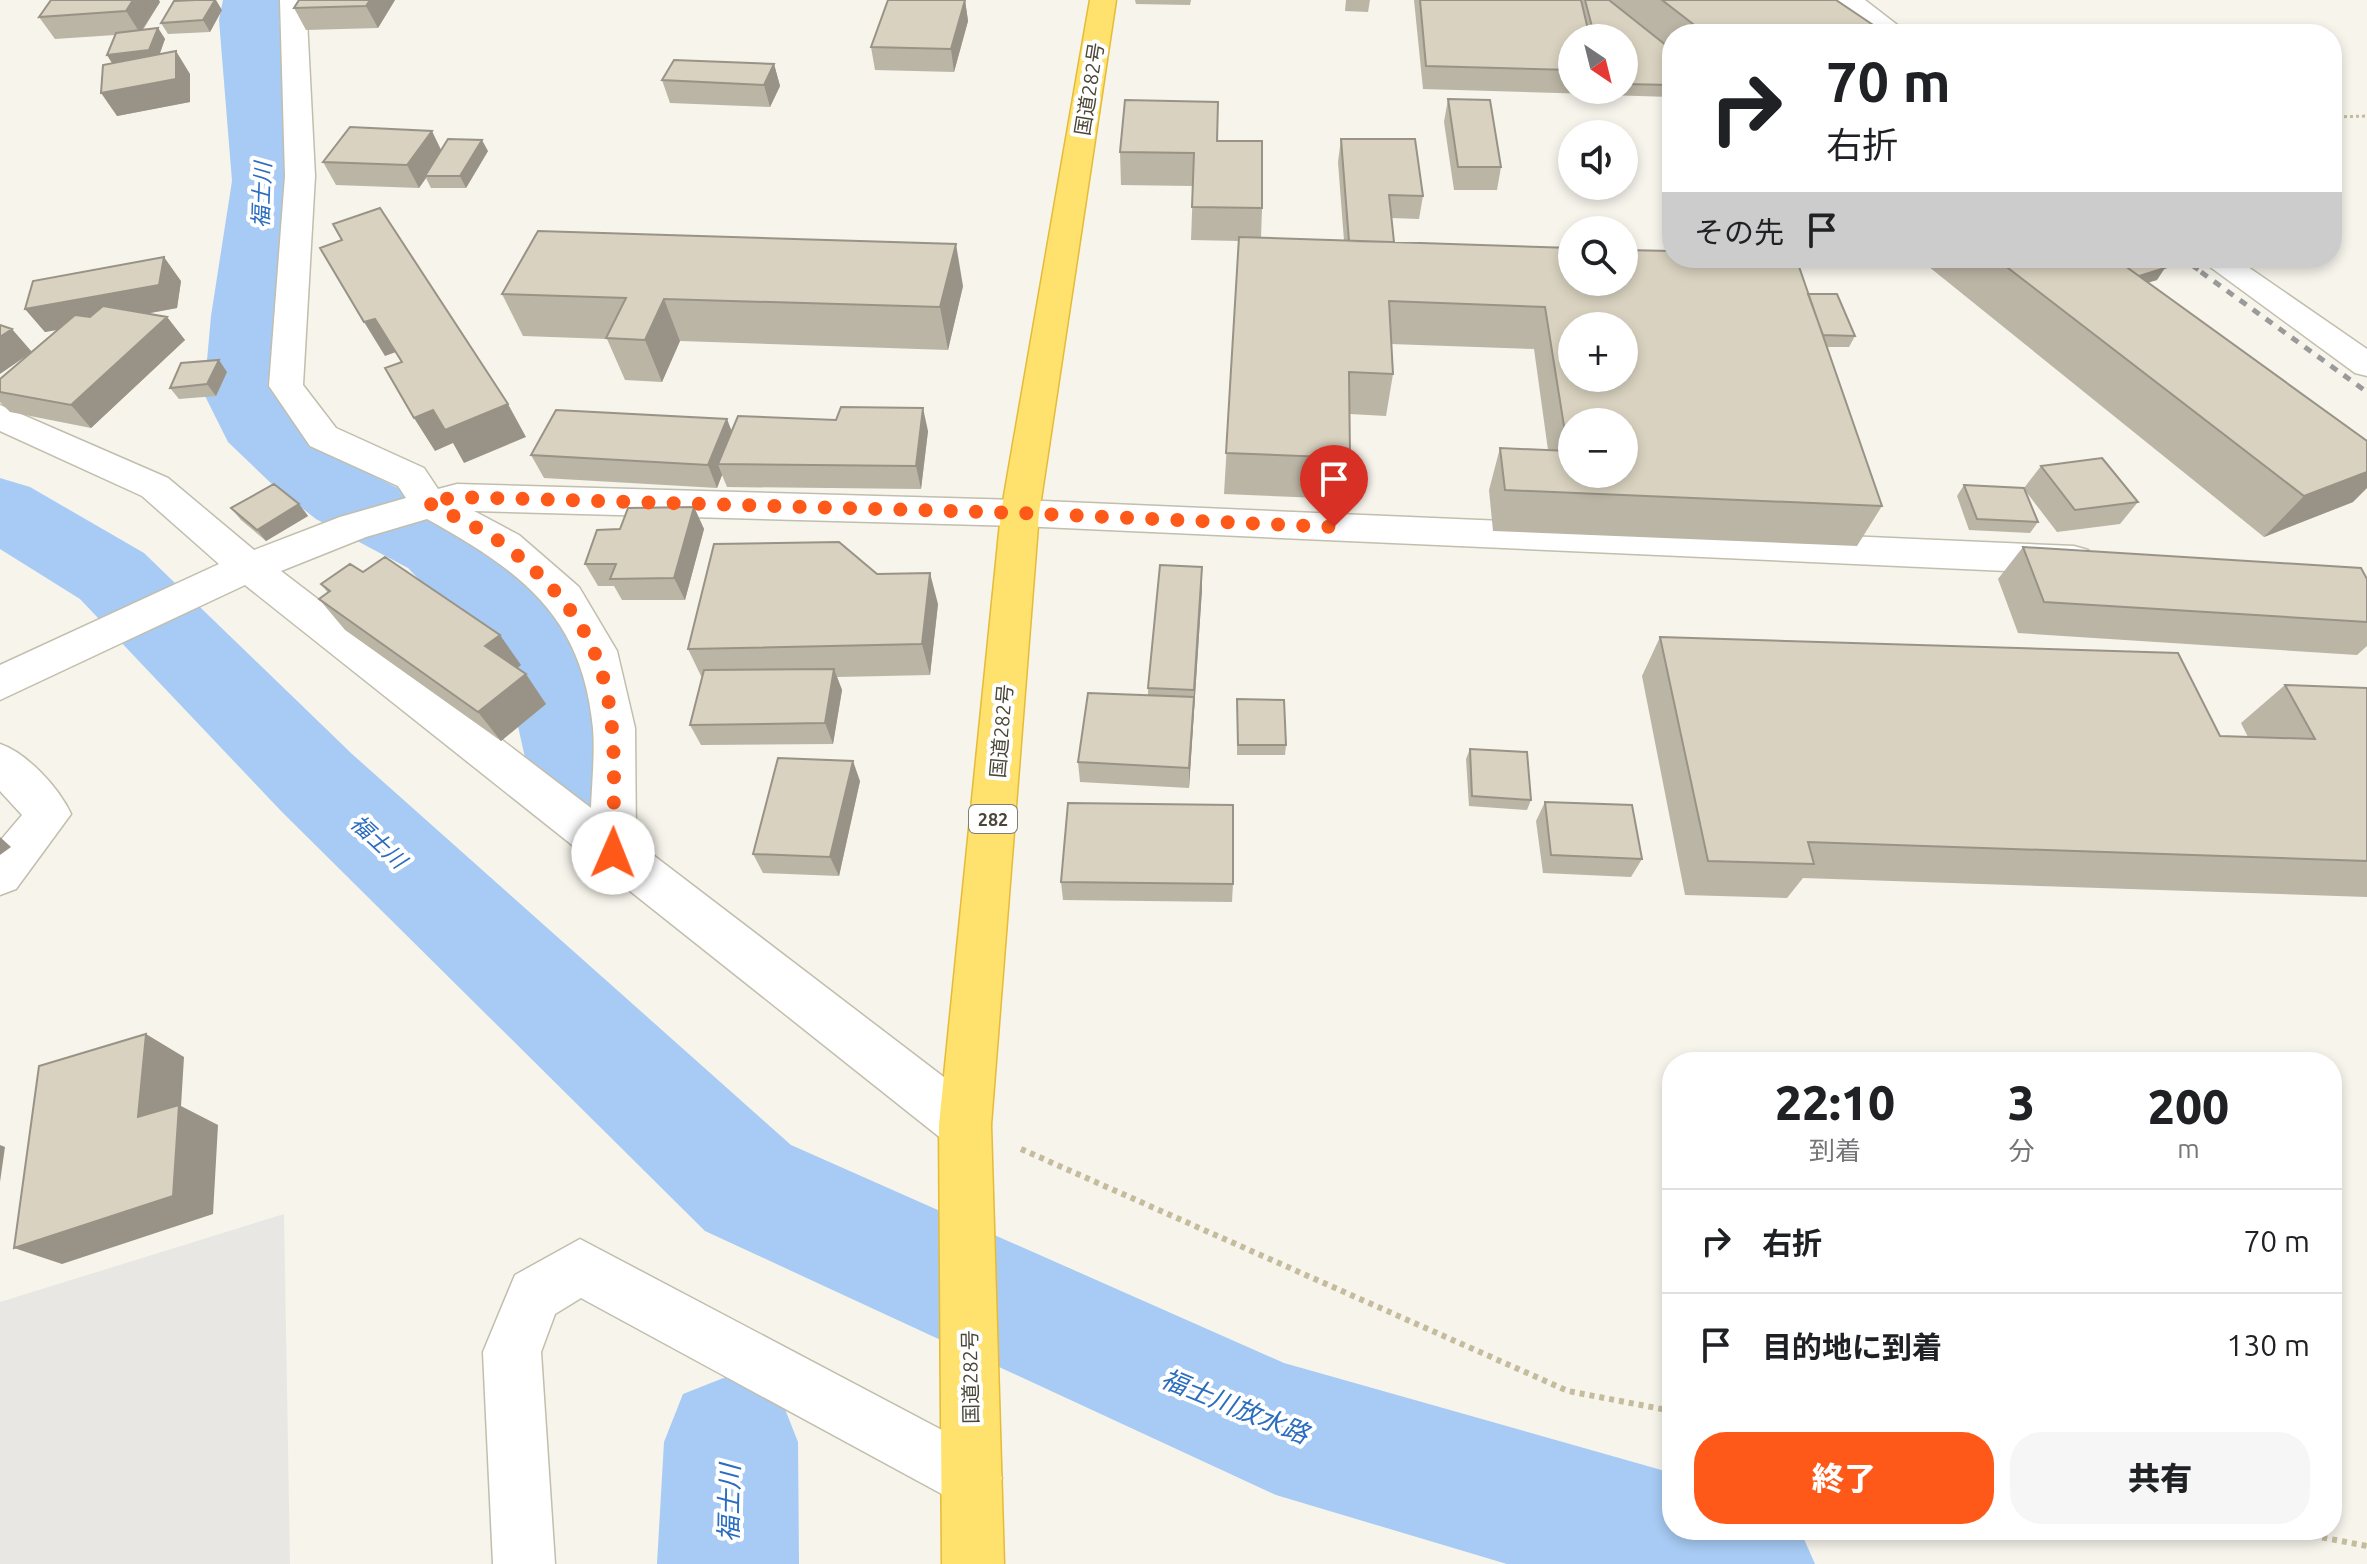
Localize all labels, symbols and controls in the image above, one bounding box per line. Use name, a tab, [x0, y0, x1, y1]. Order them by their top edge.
north arrow	[1558, 24, 1638, 104]
map controls	[1558, 24, 1638, 488]
street label: 国道282号	[1070, 41, 1108, 137]
text: 70 m	[1826, 50, 1951, 113]
icon: right	[1694, 56, 1798, 160]
button: sound	[1558, 120, 1638, 200]
text: 右折	[1826, 124, 1898, 165]
water label: 福士川	[247, 160, 275, 228]
icon: arrive	[1800, 208, 1844, 252]
text: その先	[1694, 215, 1784, 249]
button: search	[1558, 216, 1638, 296]
button: +	[1558, 312, 1638, 392]
button: −	[1558, 408, 1638, 488]
pin	[1300, 445, 1368, 527]
icon: arrive	[1312, 457, 1356, 501]
street label: 国道282号	[985, 683, 1017, 779]
road number: 282	[969, 805, 1017, 833]
water label: 福士川	[346, 809, 413, 874]
position arrow	[571, 811, 655, 895]
text: 22:10	[1775, 1075, 1895, 1129]
text: 3	[2008, 1075, 2035, 1129]
text: 200	[2148, 1079, 2229, 1133]
text: m	[2177, 1134, 2200, 1163]
text: 到着	[1809, 1136, 1861, 1165]
text: 分	[2008, 1136, 2034, 1165]
icon: right	[1694, 1219, 1738, 1263]
text: 70 m	[2243, 1224, 2310, 1258]
text: 右折	[1762, 1226, 1822, 1260]
icon: arrive	[1694, 1323, 1738, 1367]
text: 130 m	[2226, 1328, 2310, 1362]
street label: 国道282号	[958, 1330, 982, 1424]
text: 目的地に到着	[1762, 1330, 1942, 1364]
water label: 福士川放水路	[1157, 1363, 1315, 1449]
button: 終了	[1694, 1432, 1994, 1524]
button: 共有	[2010, 1432, 2310, 1524]
water label: 福士川	[714, 1461, 744, 1542]

